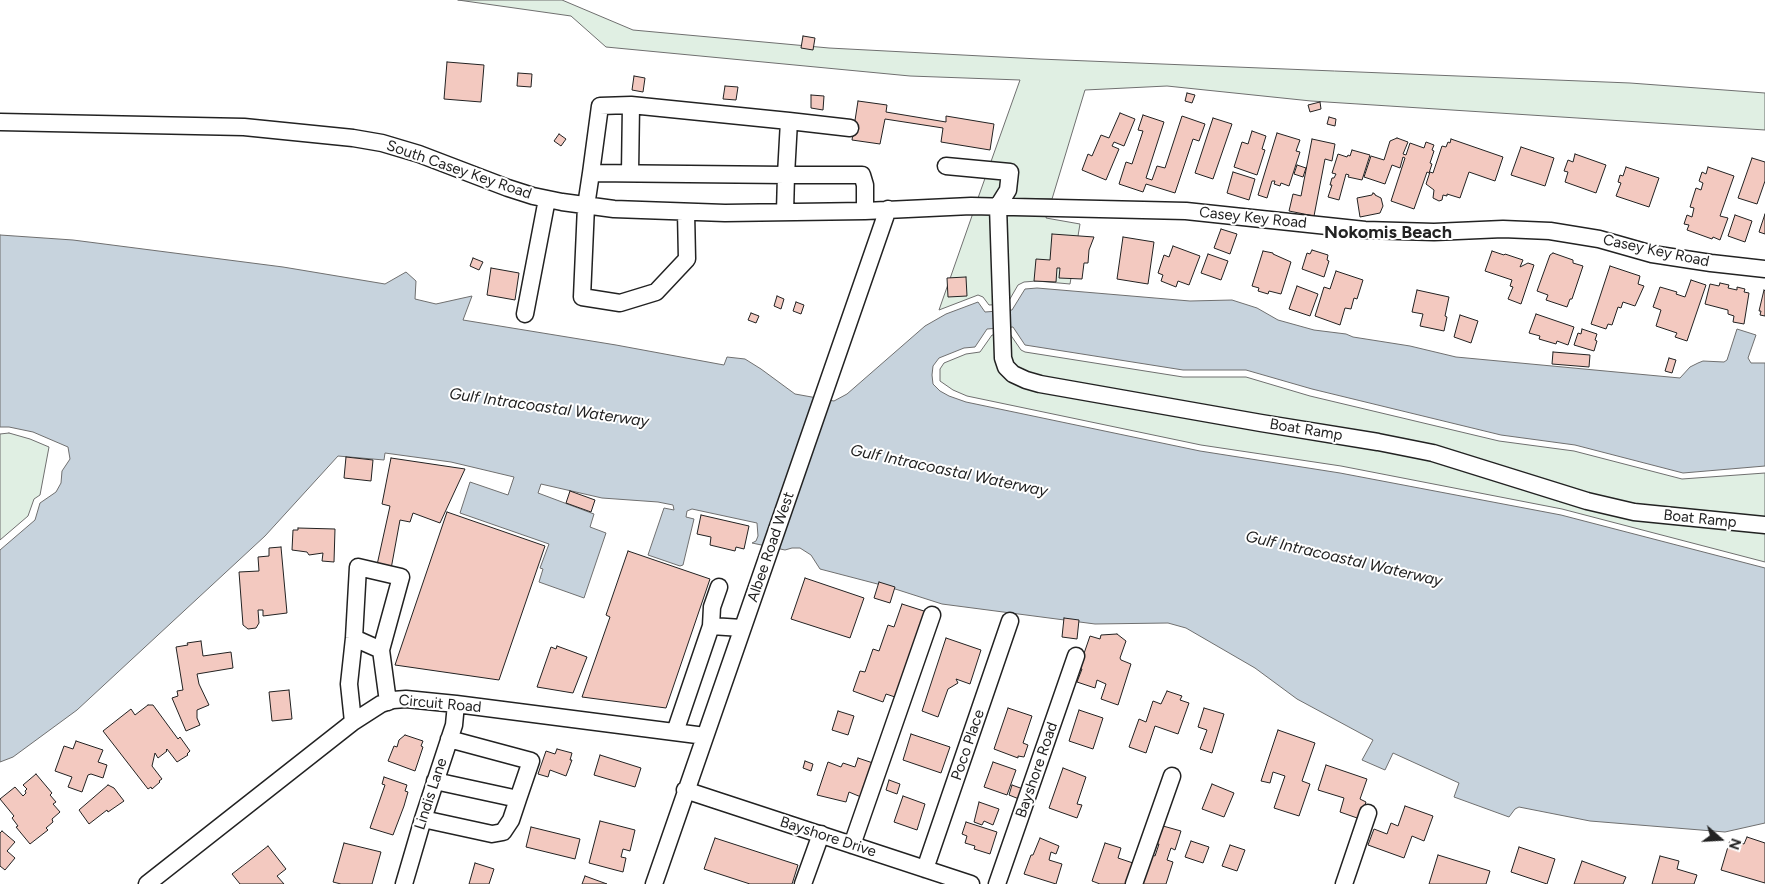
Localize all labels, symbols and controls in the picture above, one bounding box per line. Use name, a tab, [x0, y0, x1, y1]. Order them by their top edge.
street label: South Casey Key Road	[384, 137, 534, 203]
street label: Casey Key Road	[1198, 203, 1308, 233]
district label: Nokomis Beach	[1324, 222, 1452, 244]
street label: Casey Key Road	[1601, 231, 1711, 271]
water label: Gulf Intracoastal Waterway	[448, 384, 650, 432]
street label: Boat Ramp	[1268, 415, 1344, 445]
water label: Gulf Intracoastal Waterway	[849, 441, 1049, 501]
street label: Albee Road West	[744, 490, 798, 604]
street label: Boat Ramp	[1662, 506, 1738, 532]
water label: Gulf Intracoastal Waterway	[1244, 527, 1444, 591]
street label: Circuit Road	[398, 691, 482, 717]
street label: Poco Place	[947, 707, 989, 783]
street label: Bayshore Road	[1012, 720, 1062, 820]
street label: Lindis Lane	[411, 756, 451, 832]
street label: Bayshore Drive	[778, 813, 878, 861]
north arrow	[1695, 814, 1745, 864]
text: N	[1725, 836, 1744, 852]

